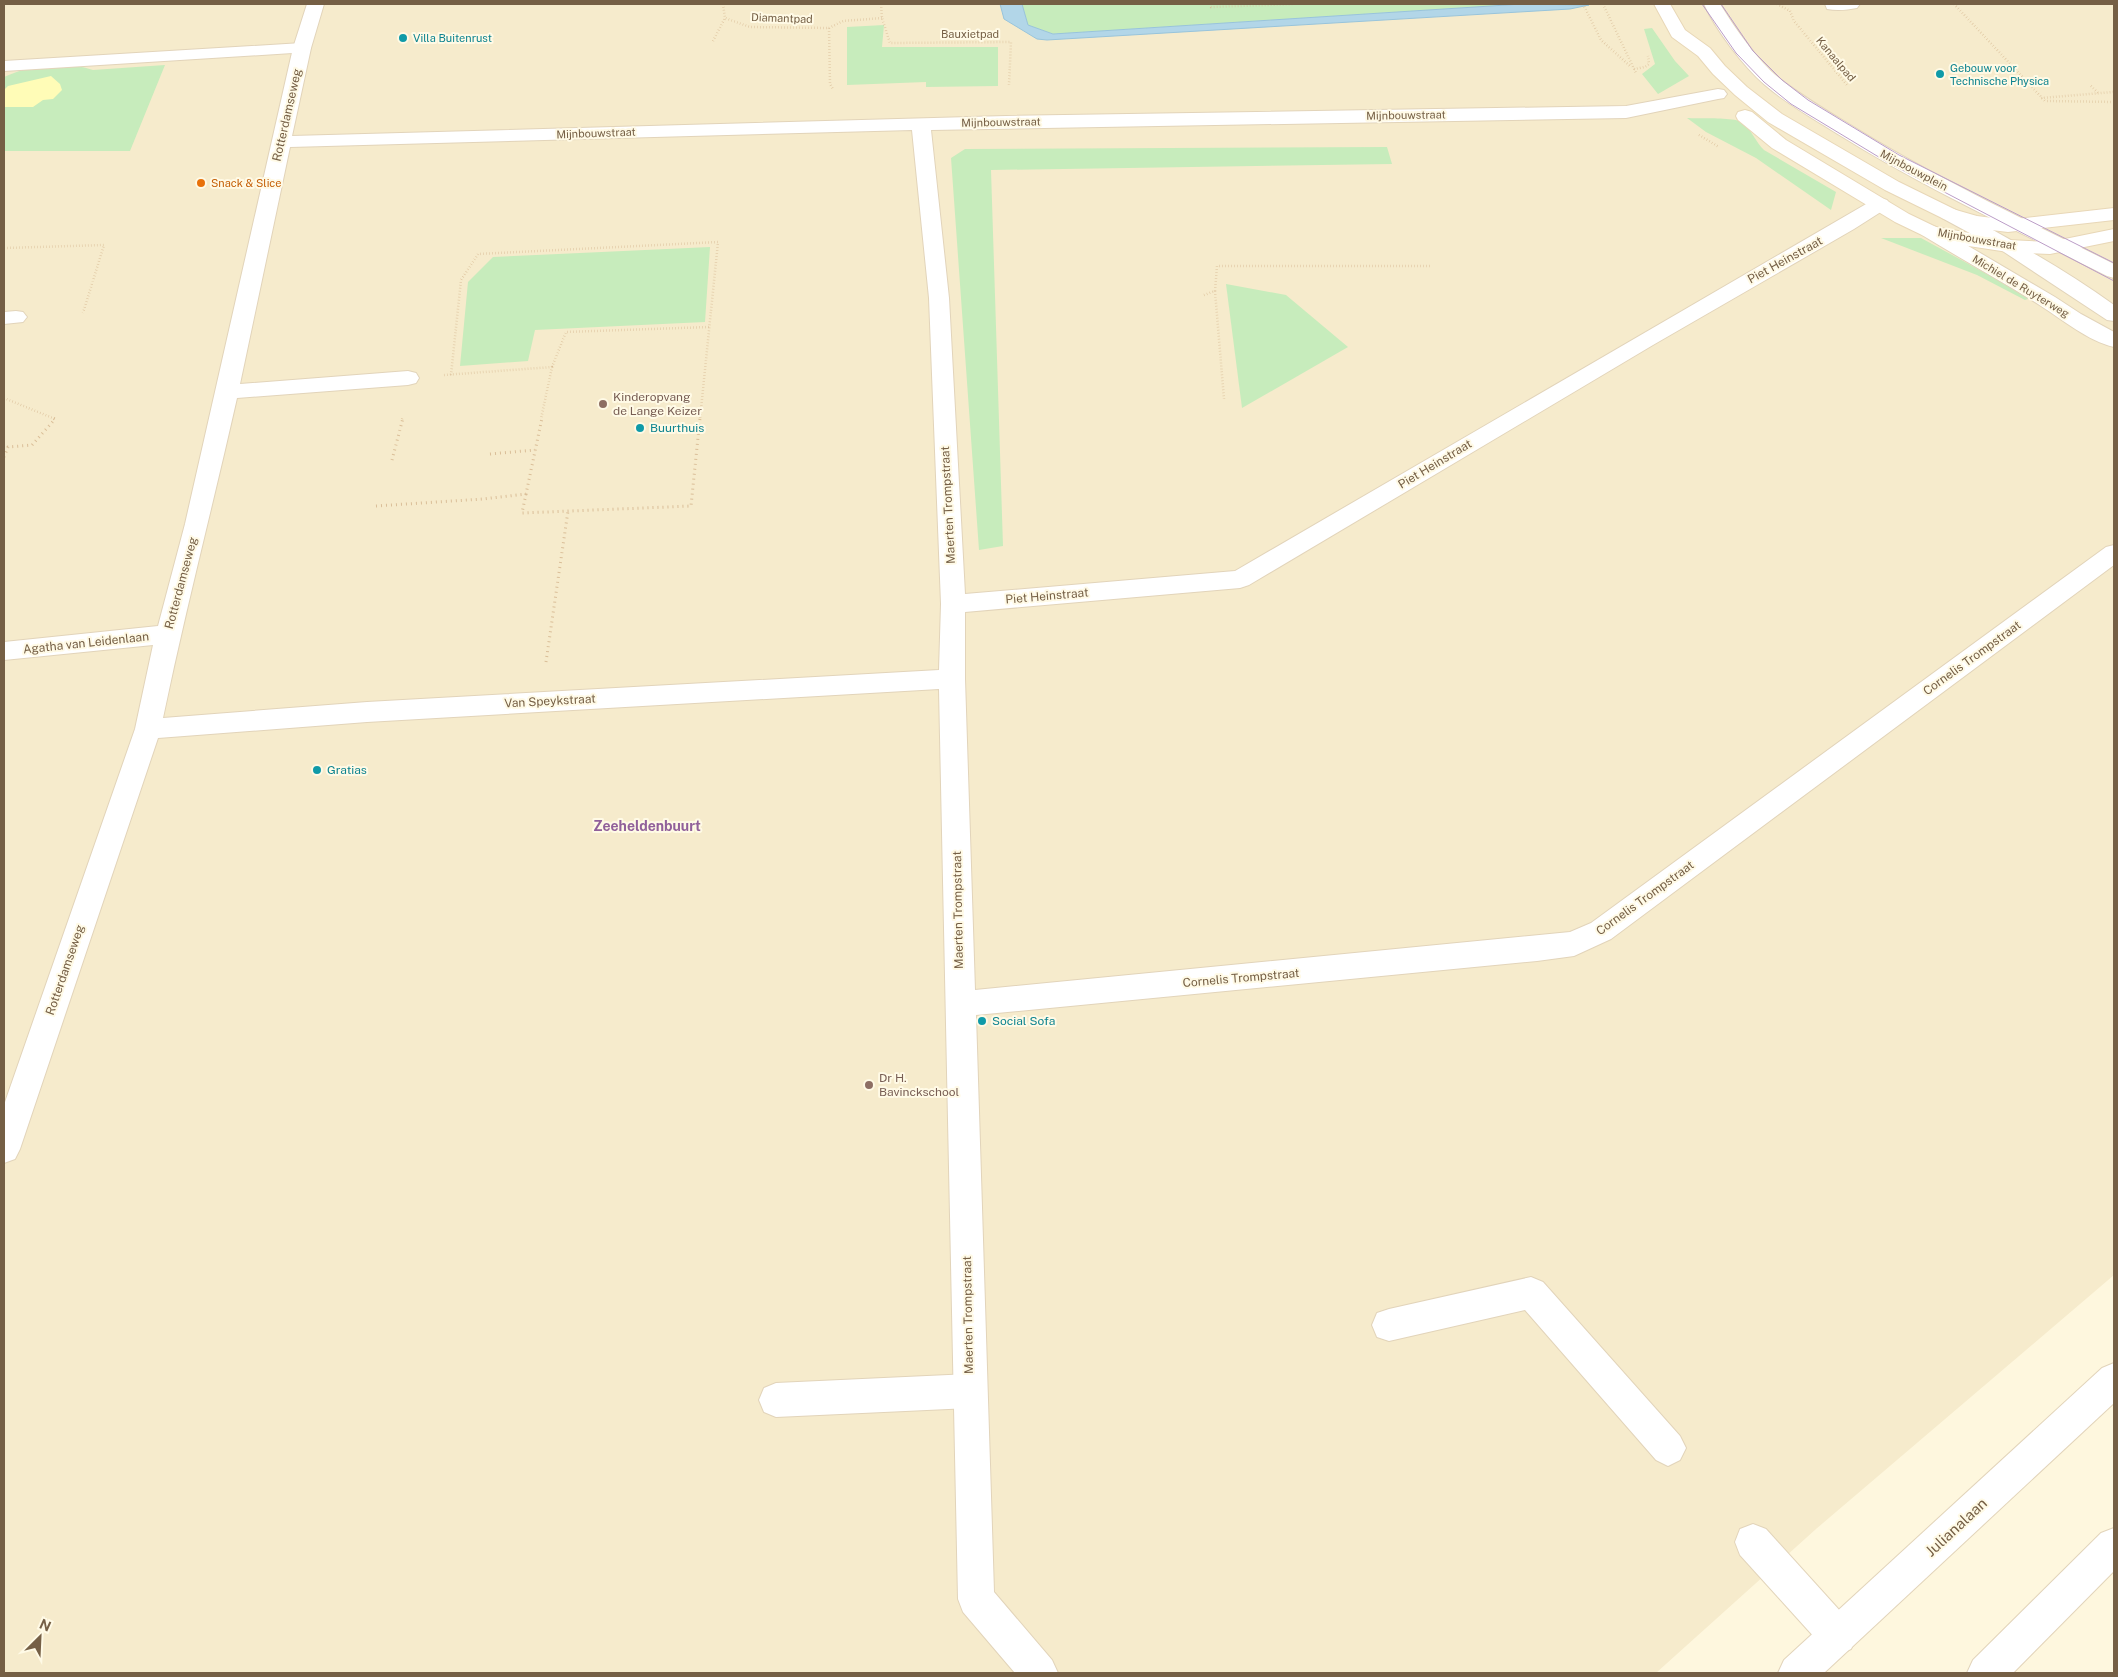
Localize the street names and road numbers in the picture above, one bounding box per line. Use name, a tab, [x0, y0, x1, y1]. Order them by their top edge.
street label: Diamantpad	[751, 11, 813, 25]
street label: Bauxietpad	[941, 28, 999, 40]
street label: Kanaalpad	[1814, 34, 1858, 84]
street label: Rotterdamseweg	[270, 67, 304, 163]
street label: Mijnbouwstraat	[1366, 108, 1446, 122]
street label: Mijnbouwstraat	[961, 115, 1041, 129]
street label: Mijnbouwstraat	[556, 126, 636, 140]
street label: Mijnbouwplein	[1878, 147, 1950, 193]
street label: Mijnbouwstraat	[1937, 226, 2017, 252]
street label: Piet Heinstraat	[1745, 234, 1825, 286]
street label: Michiel de Ruyterweg	[1970, 252, 2072, 320]
street label: Piet Heinstraat	[1396, 436, 1475, 491]
street label: Maerten Trompstraat	[938, 445, 958, 564]
street label: Rotterdamseweg	[162, 535, 200, 631]
street label: Piet Heinstraat	[1005, 585, 1089, 607]
street label: Cornelis Trompstraat	[1920, 618, 2024, 698]
street label: Agatha van Leidenlaan	[22, 629, 150, 657]
street label: Van Speykstraat	[504, 692, 596, 710]
street label: Maerten Trompstraat	[950, 851, 966, 969]
street label: Cornelis Trompstraat	[1593, 858, 1697, 938]
street label: Rotterdamseweg	[43, 923, 87, 1017]
street label: Cornelis Trompstraat	[1182, 966, 1300, 990]
street label: Maerten Trompstraat	[960, 1256, 976, 1374]
street label: Julianalaan	[1922, 1494, 1990, 1560]

